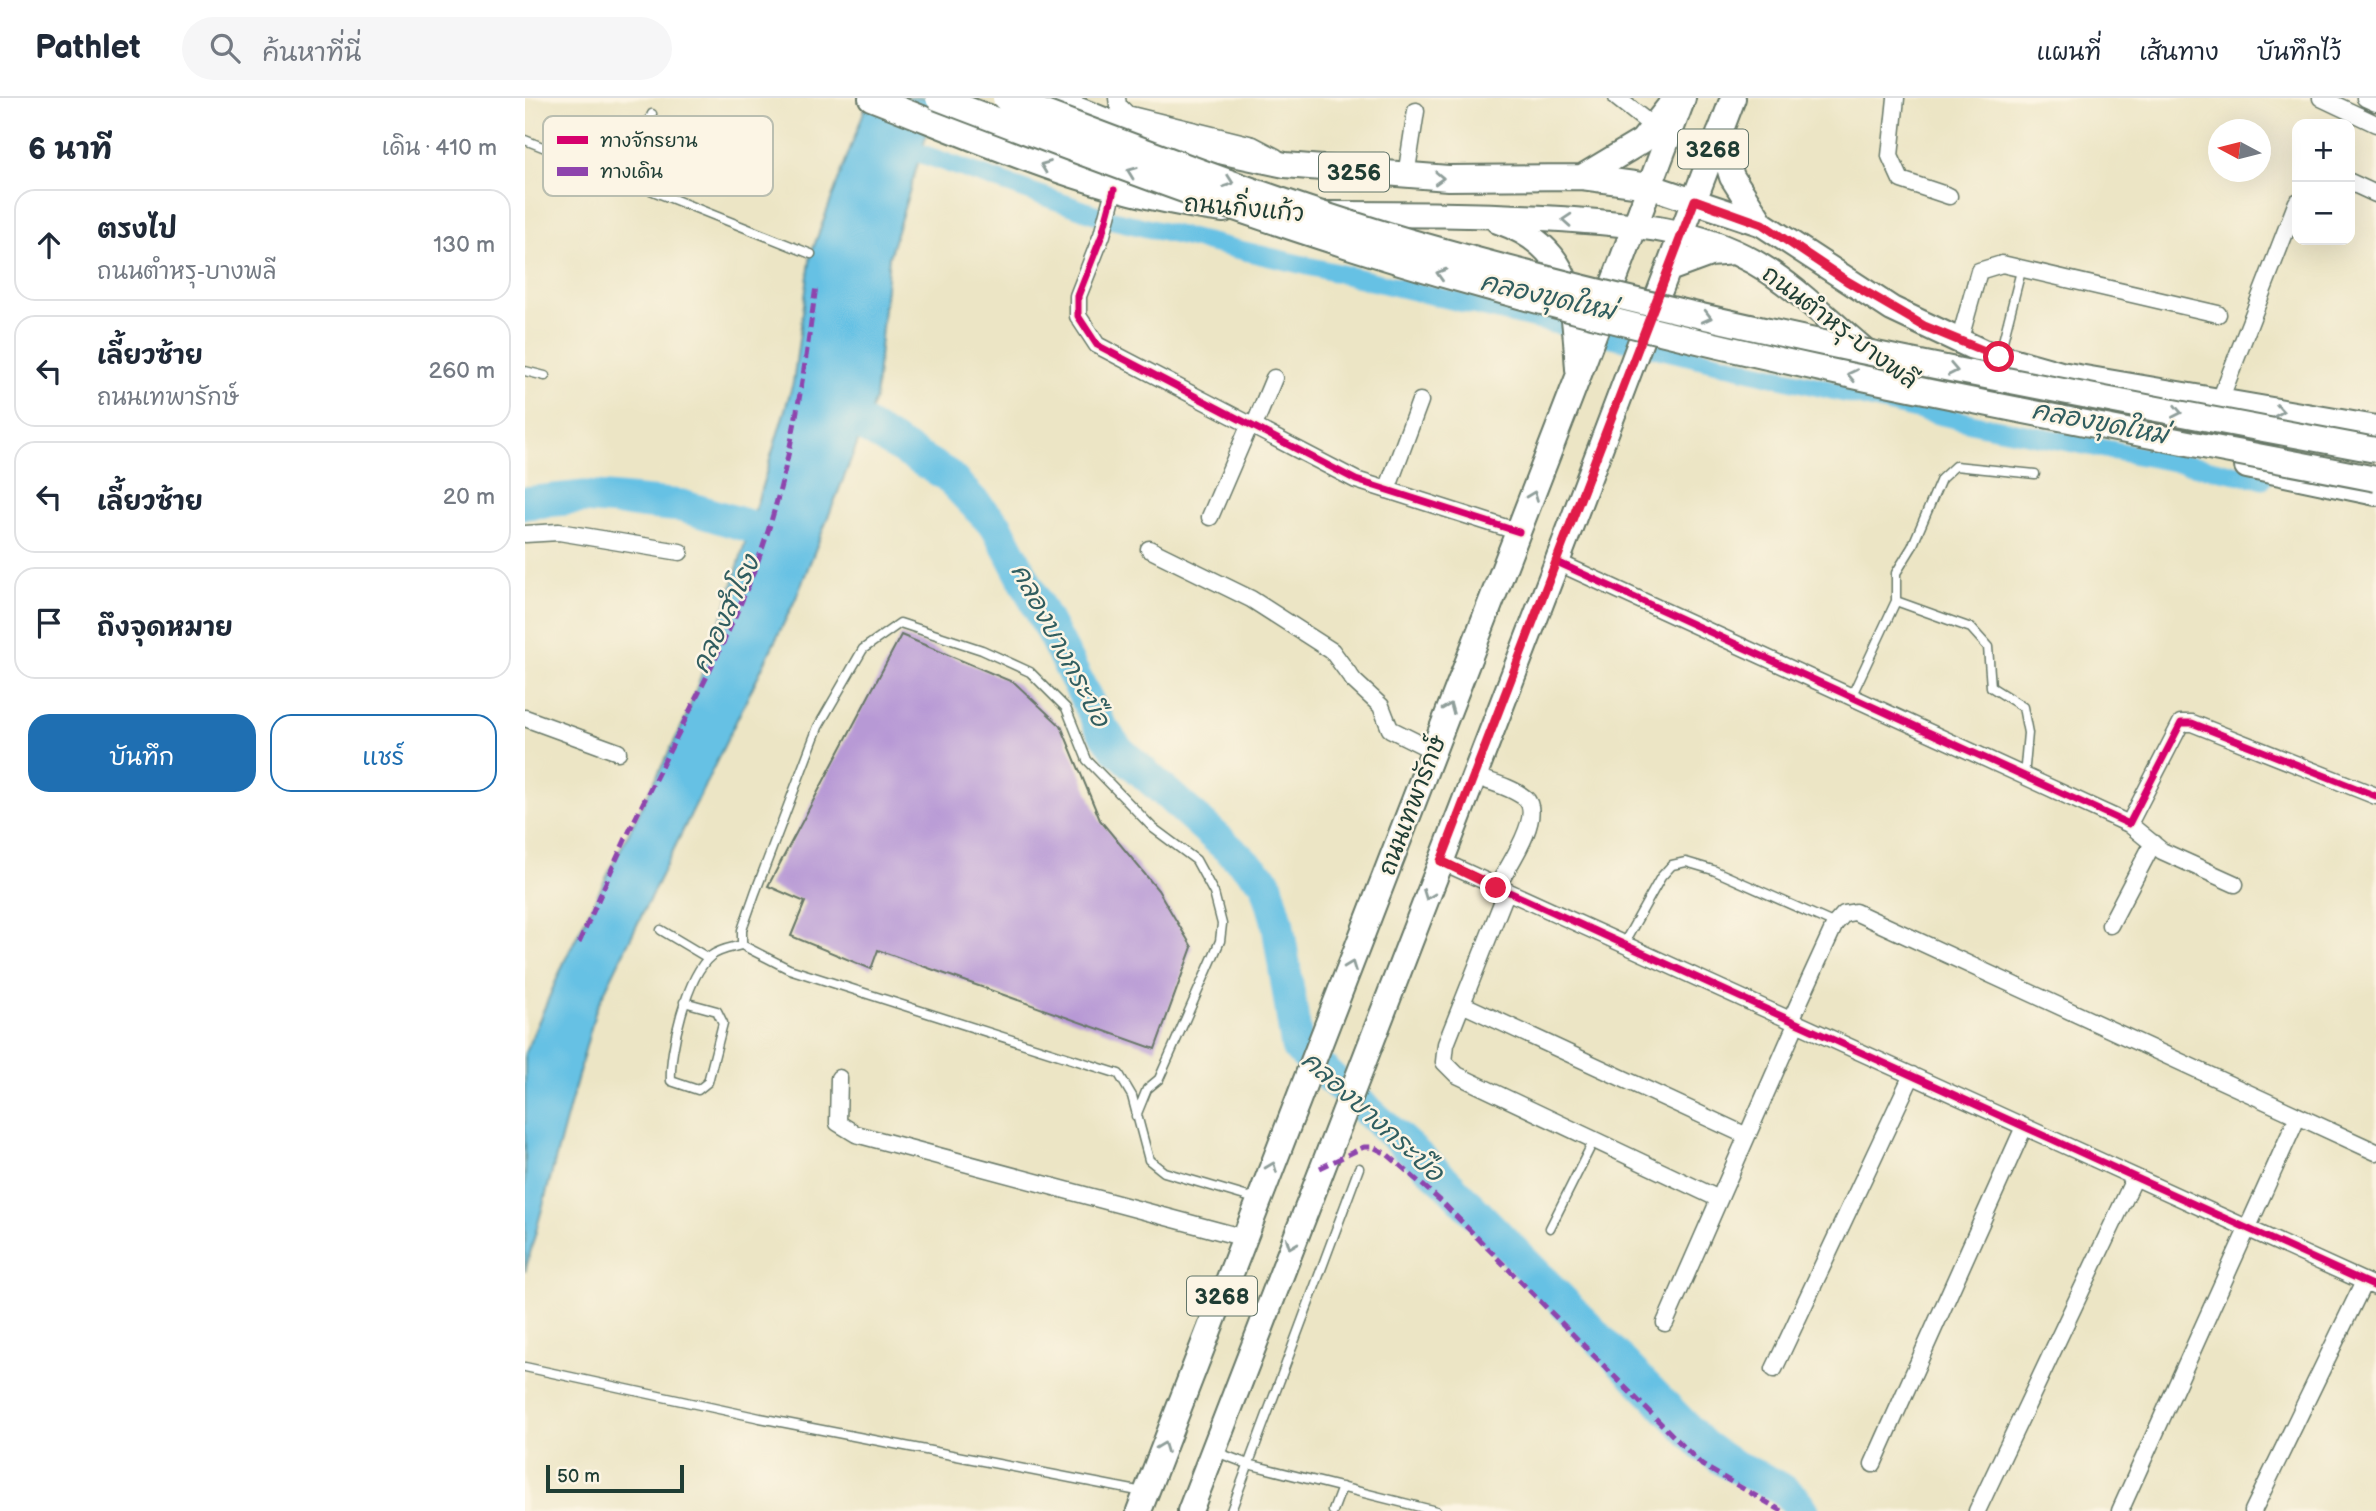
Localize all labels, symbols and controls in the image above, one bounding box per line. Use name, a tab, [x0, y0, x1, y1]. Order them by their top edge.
search box	[182, 17, 672, 80]
text: Pathlet	[35, 28, 140, 68]
icon: search	[206, 29, 244, 67]
text: ค้นหาที่นี่	[262, 38, 361, 69]
text: แผนที่	[2036, 38, 2101, 67]
text: เส้นทาง	[2139, 38, 2219, 67]
text: บันทึกไว้	[2257, 38, 2341, 67]
legend	[543, 116, 773, 196]
north arrow	[2208, 119, 2271, 182]
map controls	[2292, 119, 2355, 245]
button: +	[2292, 119, 2355, 182]
text: ทางจักรยาน	[600, 130, 698, 153]
road number: 3268	[1678, 130, 1748, 168]
text: 6 นาที	[28, 132, 112, 168]
text: เดิน · 410 m	[382, 134, 497, 162]
road number: 3256	[1319, 152, 1389, 192]
one-way arrow	[1040, 160, 1052, 174]
text: ทางเดิน	[600, 161, 663, 184]
one-way arrow	[1127, 167, 1139, 181]
one-way arrow	[1434, 170, 1445, 185]
one-way arrow	[1222, 174, 1235, 188]
street label: ถนนกิ่งแก้ว	[1183, 182, 1306, 228]
button: −	[2292, 182, 2355, 245]
one-way arrow	[1561, 213, 1572, 228]
text: ตรงไป	[97, 215, 177, 246]
icon: ahead	[30, 226, 68, 264]
text: 130 m	[433, 231, 495, 259]
text: ถนนตำหรุ-บางพลี	[97, 258, 276, 286]
street label: ถนนตำหรุ-บางพลี	[1754, 258, 1924, 398]
water label: คลองขุดใหม่	[1477, 264, 1624, 332]
one-way arrow	[1436, 268, 1448, 282]
one-way arrow	[1701, 309, 1713, 323]
text: เลี้ยวซ้าย	[97, 341, 203, 372]
route start	[1983, 341, 2014, 372]
icon: left	[30, 352, 68, 390]
text: 260 m	[429, 357, 495, 385]
one-way arrow	[1947, 362, 1959, 377]
one-way arrow	[1846, 368, 1858, 383]
text: ถนนเทพารักษ์	[97, 384, 239, 412]
water label: คลองขุดใหม่	[2029, 392, 2176, 456]
one-way arrow	[2273, 402, 2285, 417]
one-way arrow	[2171, 404, 2183, 419]
icon: left	[30, 478, 68, 516]
text: 20 m	[443, 483, 495, 511]
text: เลี้ยวซ้าย	[97, 487, 203, 518]
one-way arrow	[1524, 491, 1538, 503]
water label: คลองสำโรง	[683, 548, 768, 678]
water label: คลองบางกระบือ	[1004, 558, 1118, 734]
icon: arrive	[30, 604, 68, 642]
text: ถึงจุดหมาย	[97, 613, 233, 644]
one-way arrow	[1441, 702, 1455, 714]
button: บันทึก	[28, 714, 256, 792]
button: แชร์	[270, 714, 497, 792]
street label: ถนนเทพารักษ์	[1371, 729, 1453, 879]
route end	[1480, 872, 1511, 903]
one-way arrow	[1422, 888, 1436, 900]
one-way arrow	[1342, 961, 1356, 973]
water label: คลองบางกระบือ	[1295, 1044, 1452, 1190]
one-way arrow	[1264, 1161, 1278, 1173]
one-way arrow	[1286, 1238, 1300, 1250]
road number: 3268	[1187, 1276, 1257, 1316]
one-way arrow	[1155, 1442, 1169, 1454]
scale bar	[546, 1462, 684, 1494]
text: 50 m	[557, 1465, 600, 1488]

